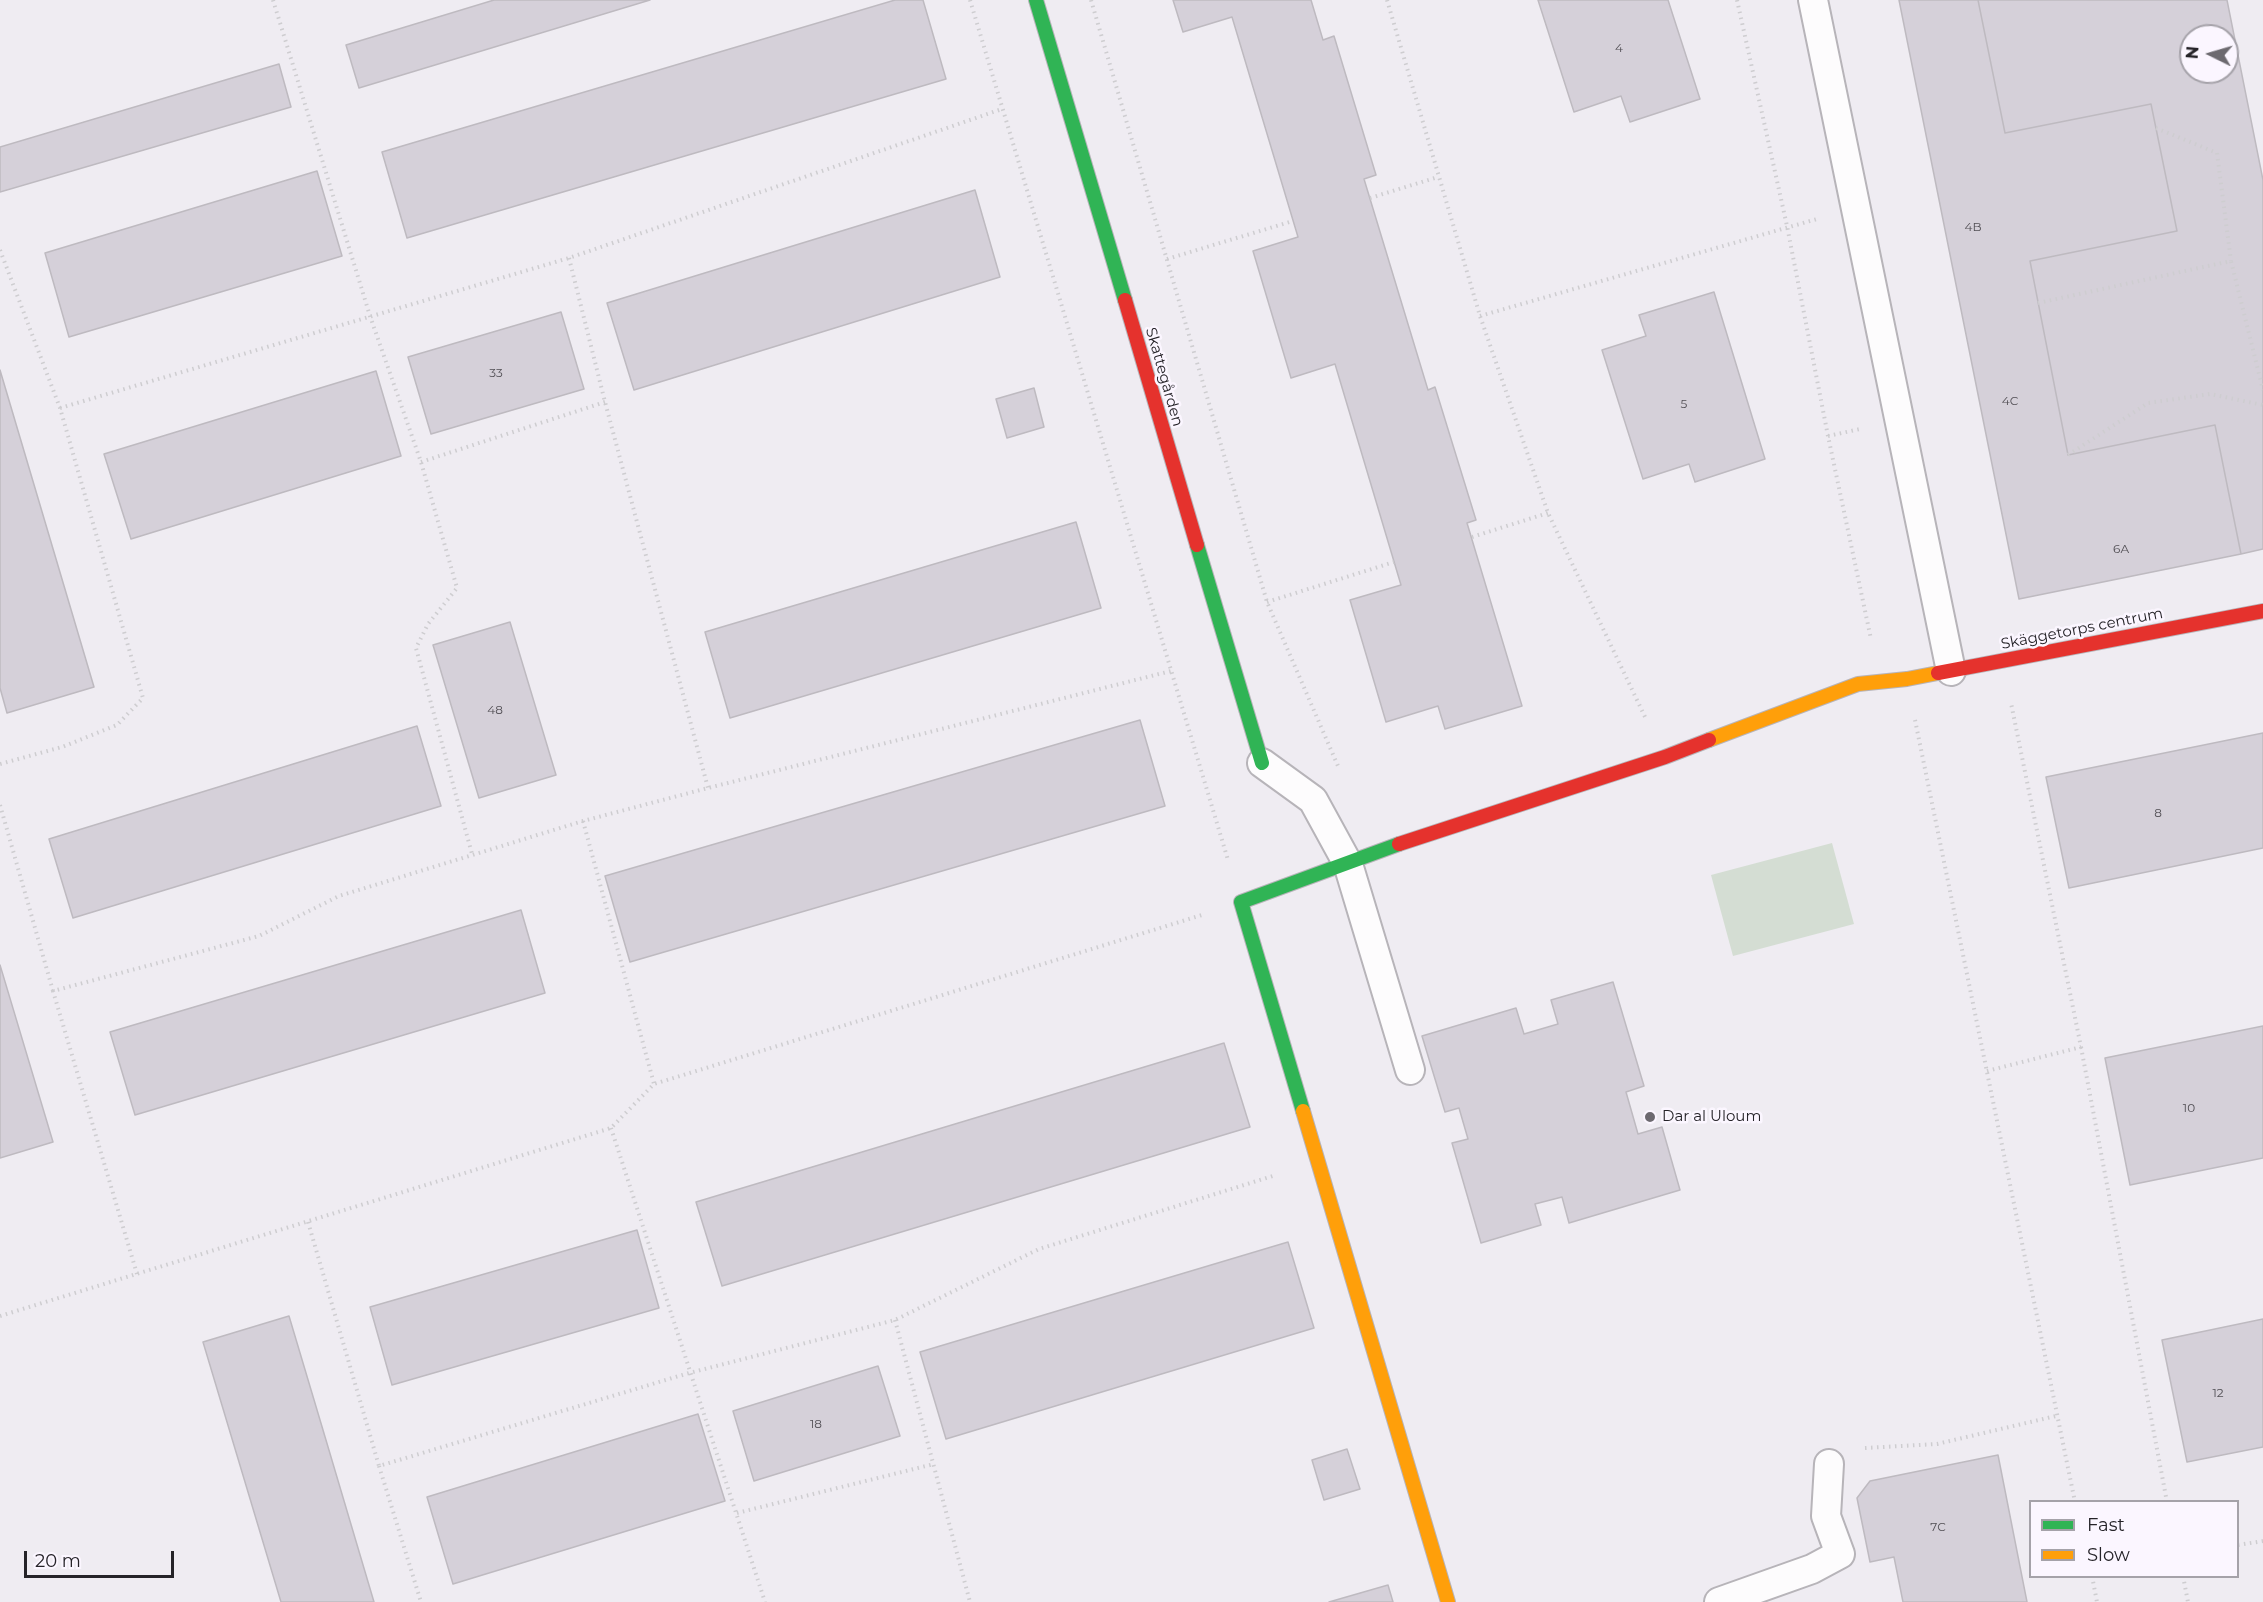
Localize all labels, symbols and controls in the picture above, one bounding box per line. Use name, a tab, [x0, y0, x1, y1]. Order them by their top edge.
north arrow	[2179, 24, 2239, 84]
house number: 4	[1615, 41, 1623, 55]
text: N	[2183, 45, 2203, 60]
house number: 4B	[1965, 220, 1981, 234]
street label: Skattegården	[1141, 326, 1187, 428]
house number: 33	[489, 366, 503, 380]
house number: 4C	[2002, 394, 2018, 408]
house number: 5	[1681, 397, 1687, 411]
house number: 6A	[2113, 542, 2129, 556]
street label: Skäggetorps centrum	[1999, 604, 2165, 654]
house number: 48	[487, 703, 503, 717]
house number: 8	[2154, 806, 2162, 820]
house number: 10	[2183, 1101, 2195, 1115]
place label: Dar al Uloum	[1662, 1108, 1761, 1126]
marker: Dar al Uloum	[1643, 1110, 1657, 1124]
house number: 12	[2212, 1386, 2224, 1400]
house number: 18	[810, 1417, 822, 1431]
legend	[2029, 1500, 2239, 1578]
text: Fast	[2087, 1514, 2125, 1536]
house number: 7C	[1930, 1520, 1946, 1534]
scale bar	[27, 1539, 177, 1577]
text: Slow	[2087, 1544, 2130, 1566]
text: 20 m	[35, 1550, 81, 1572]

